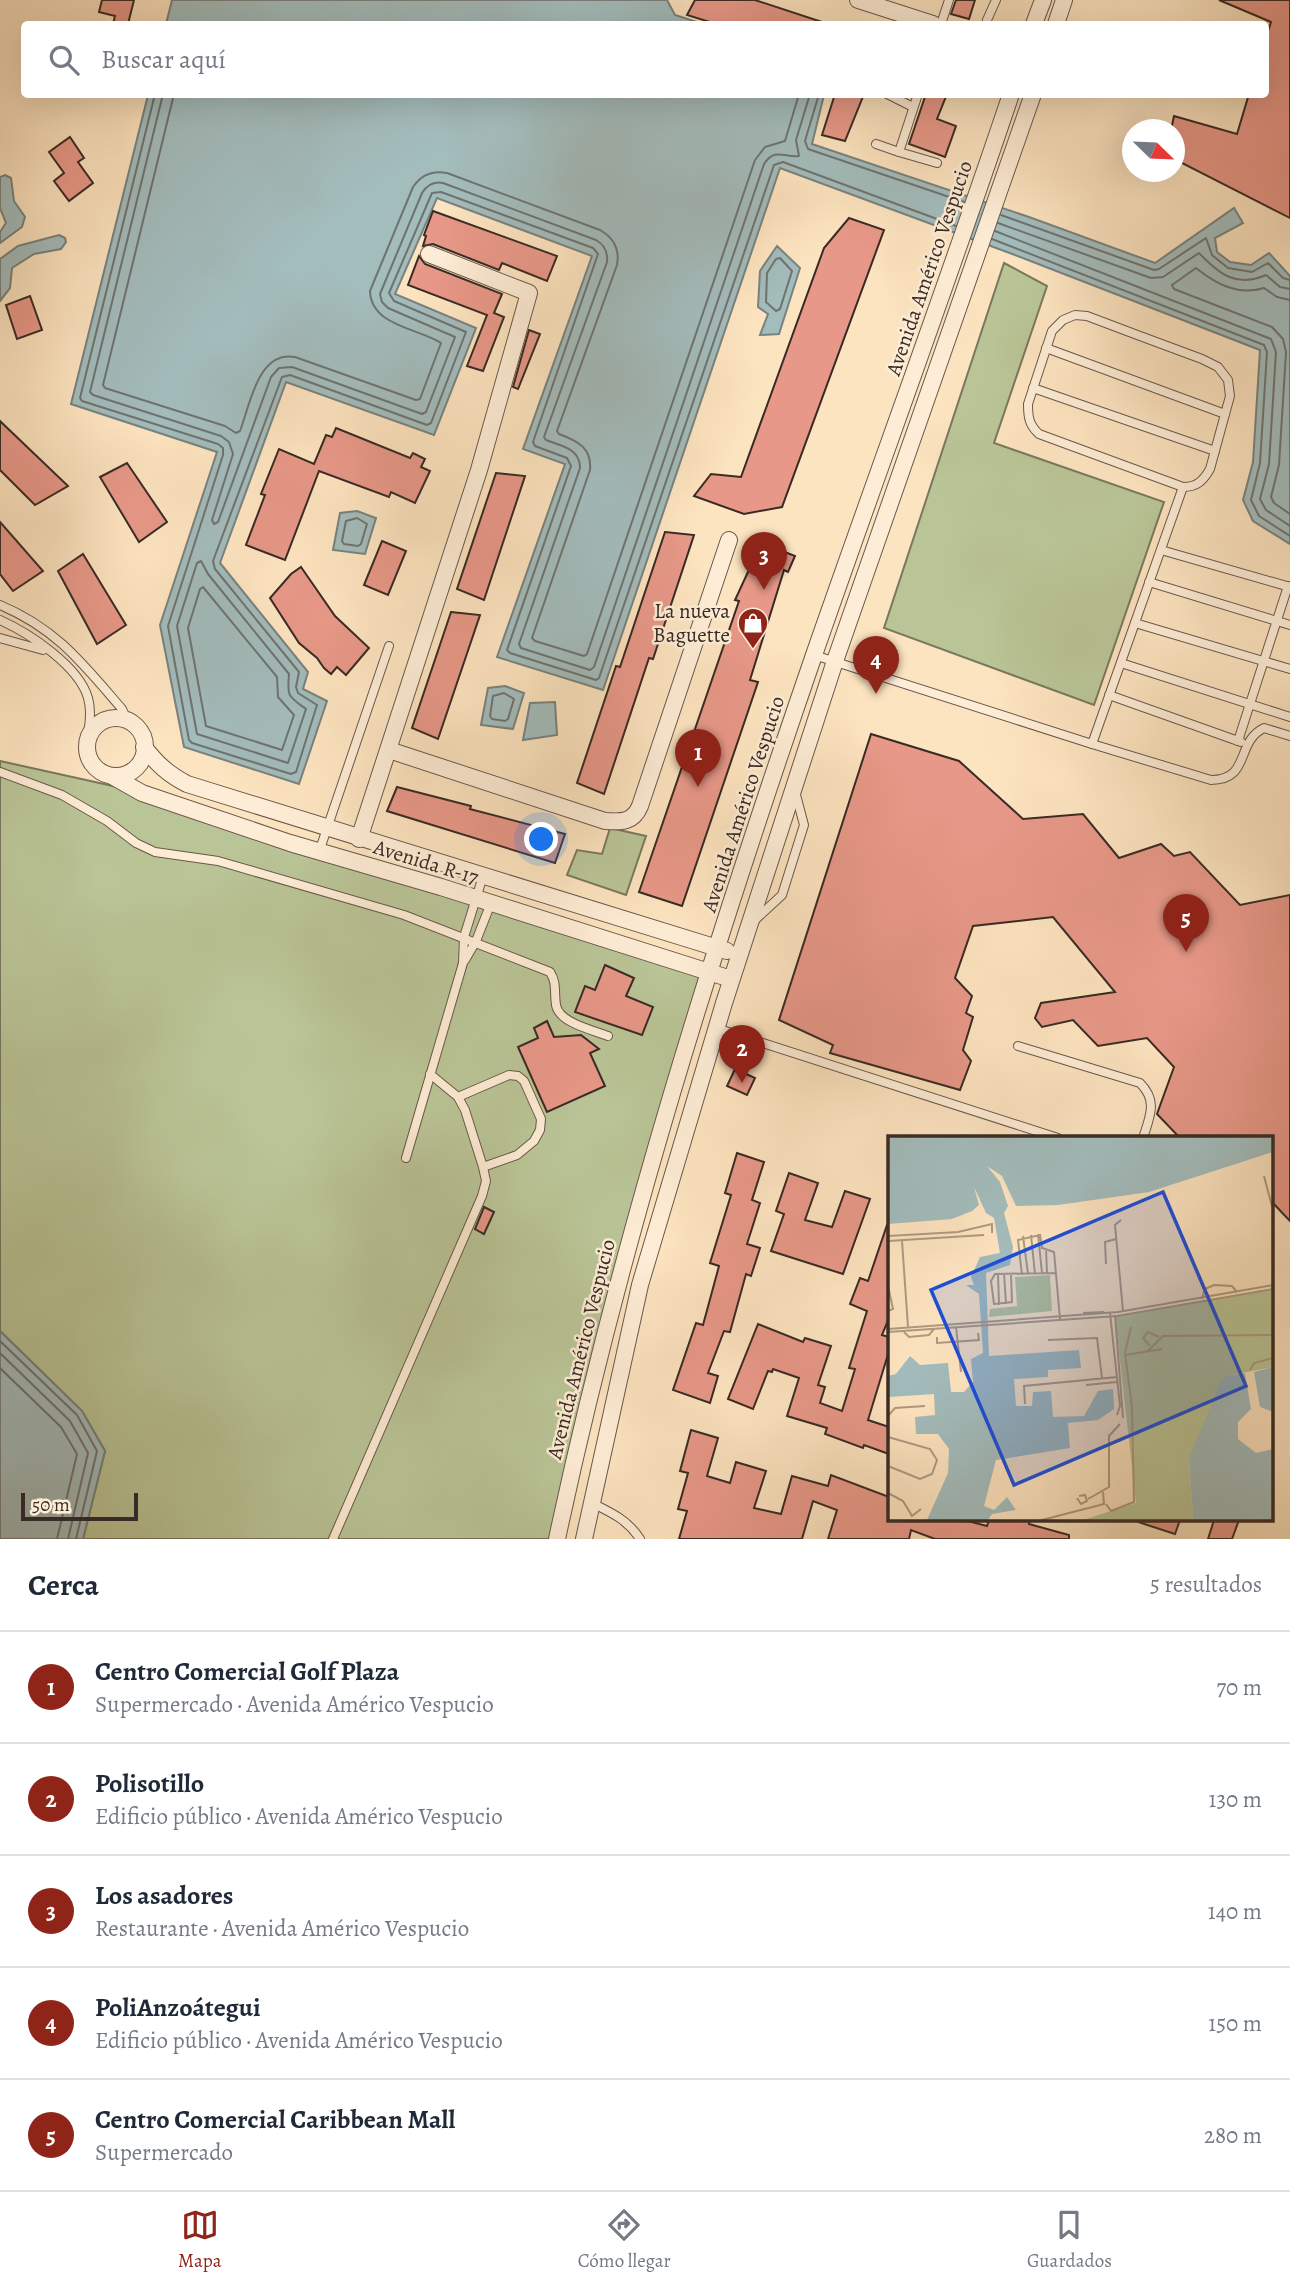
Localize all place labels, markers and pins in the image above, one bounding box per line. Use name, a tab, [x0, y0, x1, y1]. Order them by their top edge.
pin: 3	[741, 532, 787, 590]
place label: La nueva Baguette	[653, 597, 730, 649]
shop icon: La nueva Baguette	[736, 606, 770, 650]
pin: 4	[853, 636, 899, 694]
pin: 1	[675, 729, 721, 787]
pin: 5	[1163, 894, 1209, 952]
pin: 2	[719, 1025, 765, 1083]

